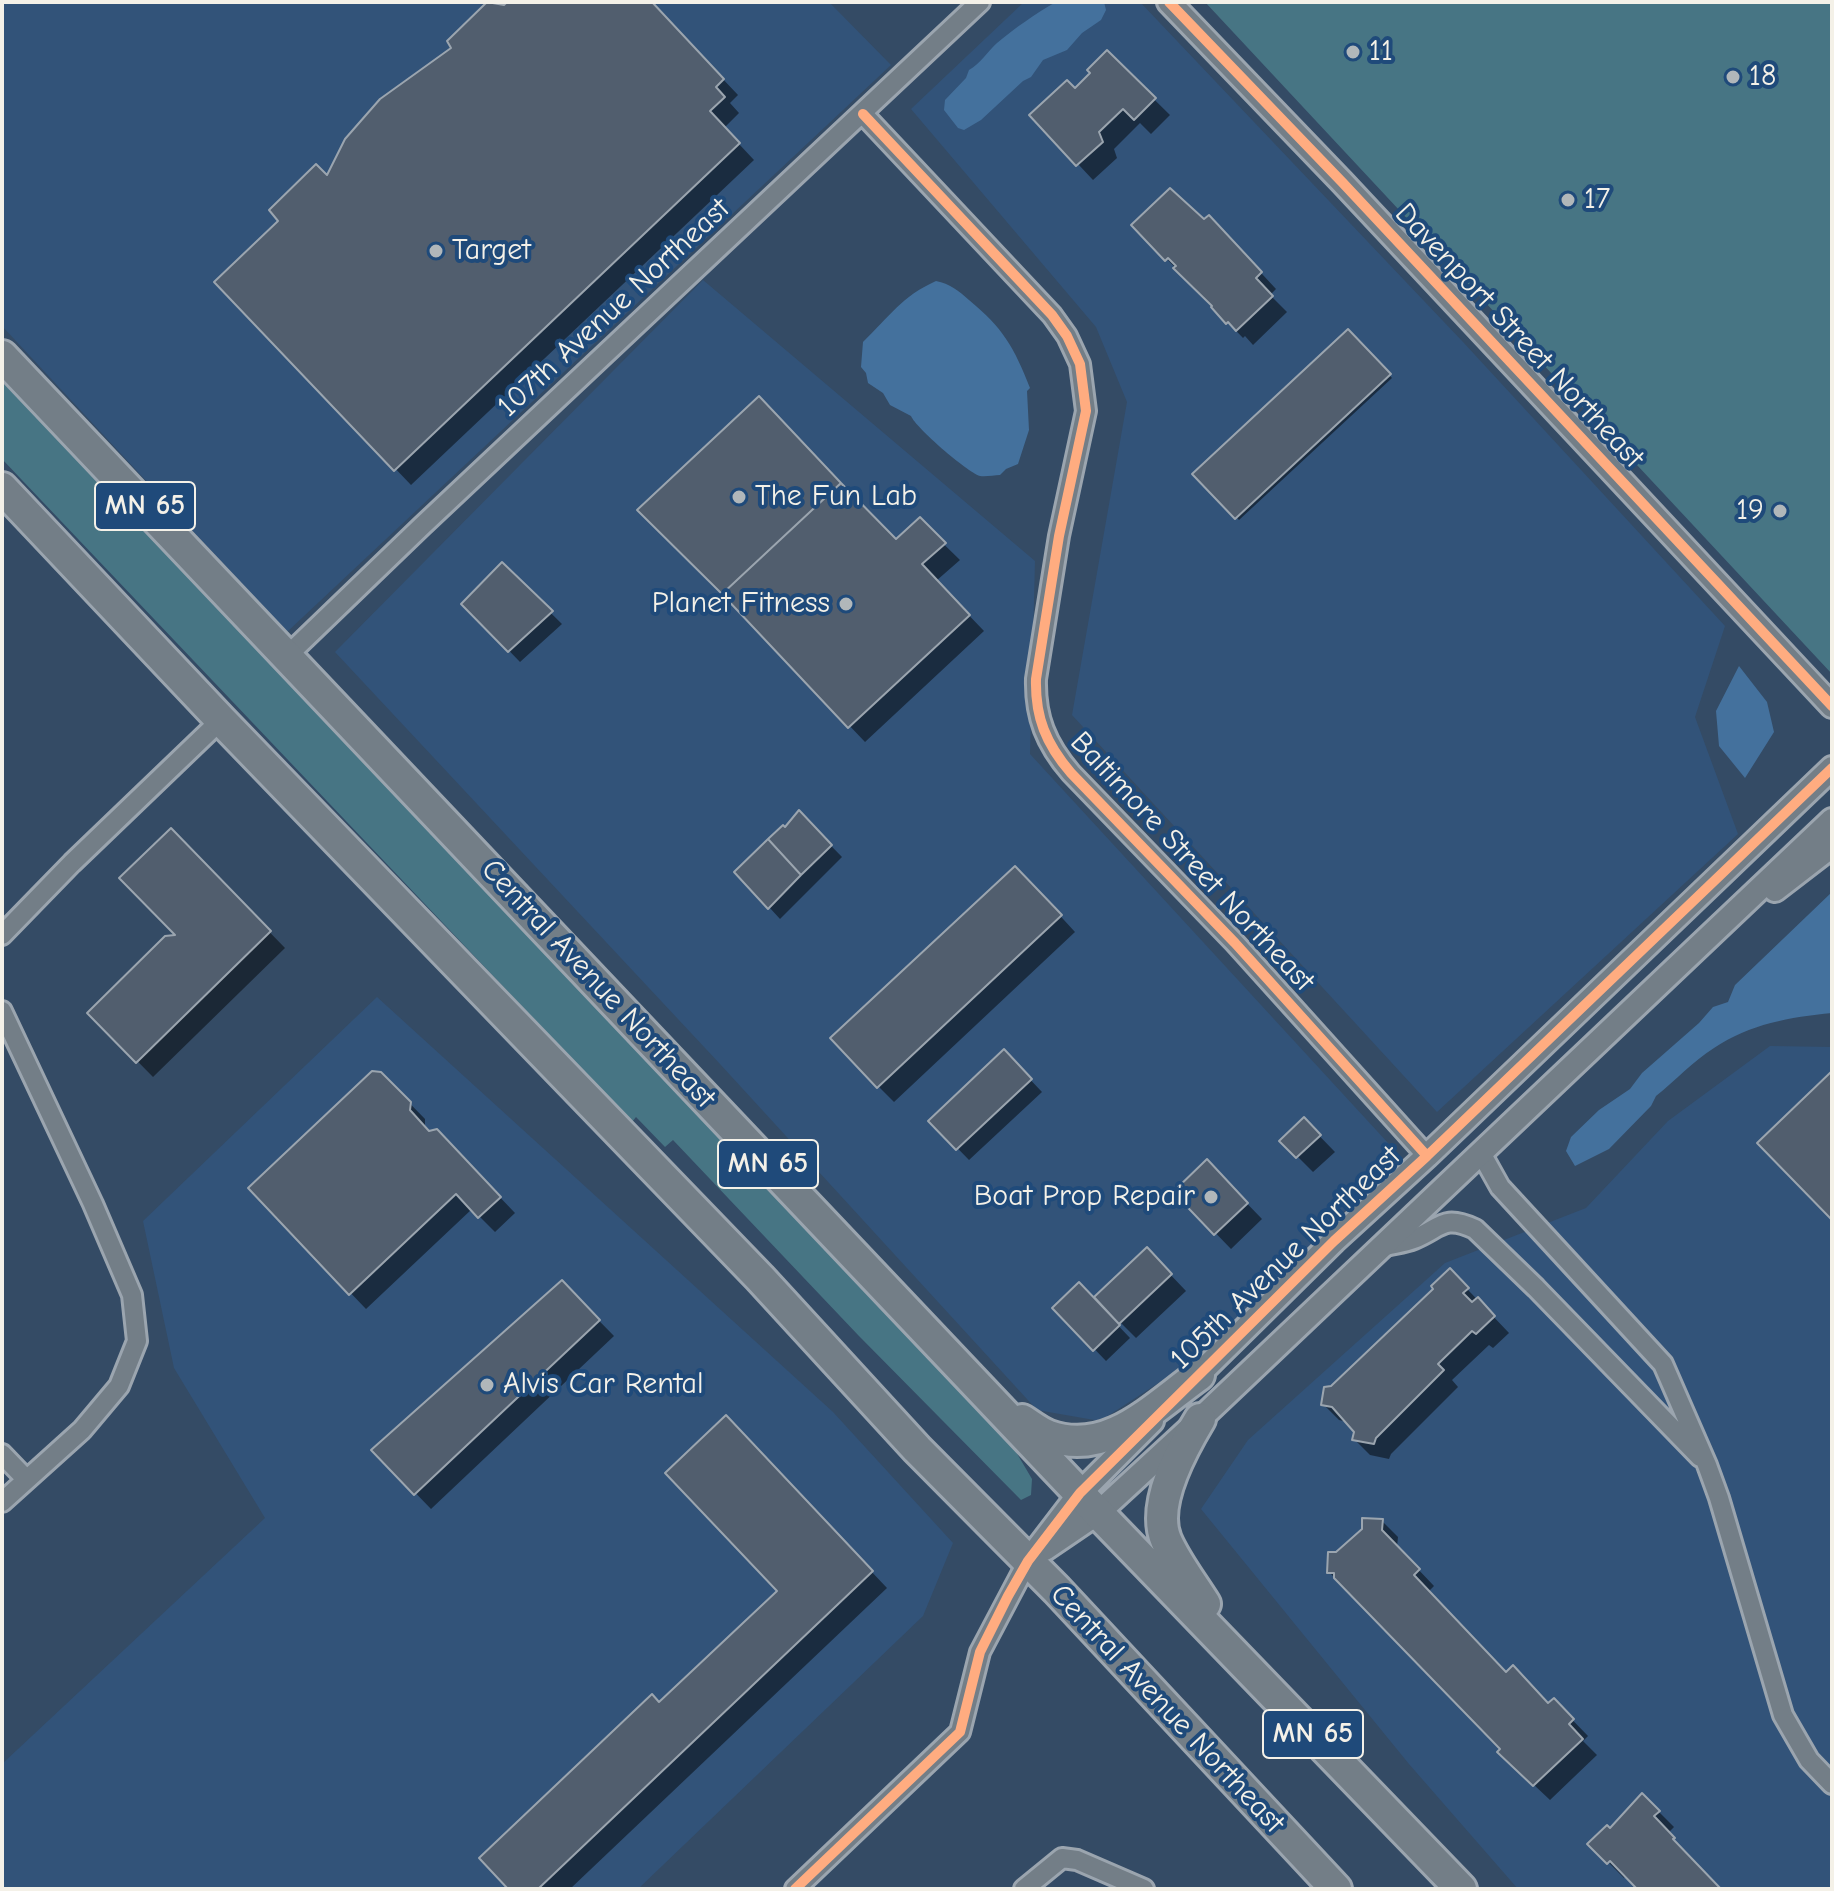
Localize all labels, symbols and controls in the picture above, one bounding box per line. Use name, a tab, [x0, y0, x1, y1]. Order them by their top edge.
place label: 11	[1369, 34, 1393, 70]
marker: 11	[1344, 43, 1362, 61]
place label: 18	[1749, 59, 1776, 95]
marker: 18	[1724, 68, 1742, 86]
place label: 17	[1584, 182, 1610, 218]
street label: 107th Avenue Northeast	[491, 191, 737, 425]
marker: 17	[1559, 191, 1577, 209]
street label: Davenport Street Northeast	[1387, 196, 1651, 476]
place label: Target	[452, 233, 531, 269]
marker: Target	[427, 242, 445, 260]
place label: The Fun Lab	[755, 479, 917, 515]
road number: MN 65	[95, 482, 195, 530]
marker: The Fun Lab	[730, 488, 748, 506]
place label: 19	[1736, 493, 1764, 529]
marker: 19	[1771, 502, 1789, 520]
place label: Planet Fitness	[652, 586, 830, 622]
marker: Planet Fitness	[837, 595, 855, 613]
street label: Baltimore Street Northeast	[1062, 725, 1322, 999]
street label: Central Avenue Northeast	[473, 852, 723, 1116]
street label: 105th Avenue Northeast	[1163, 1139, 1409, 1377]
road number: MN 65	[718, 1140, 818, 1188]
place label: Boat Prop Repair	[974, 1179, 1195, 1215]
marker: Boat Prop Repair	[1202, 1188, 1220, 1206]
place label: Alvis Car Rental	[503, 1367, 704, 1403]
marker: Alvis Car Rental	[478, 1376, 496, 1394]
street label: Central Avenue Northeast	[1042, 1577, 1292, 1841]
road number: MN 65	[1263, 1710, 1363, 1758]

